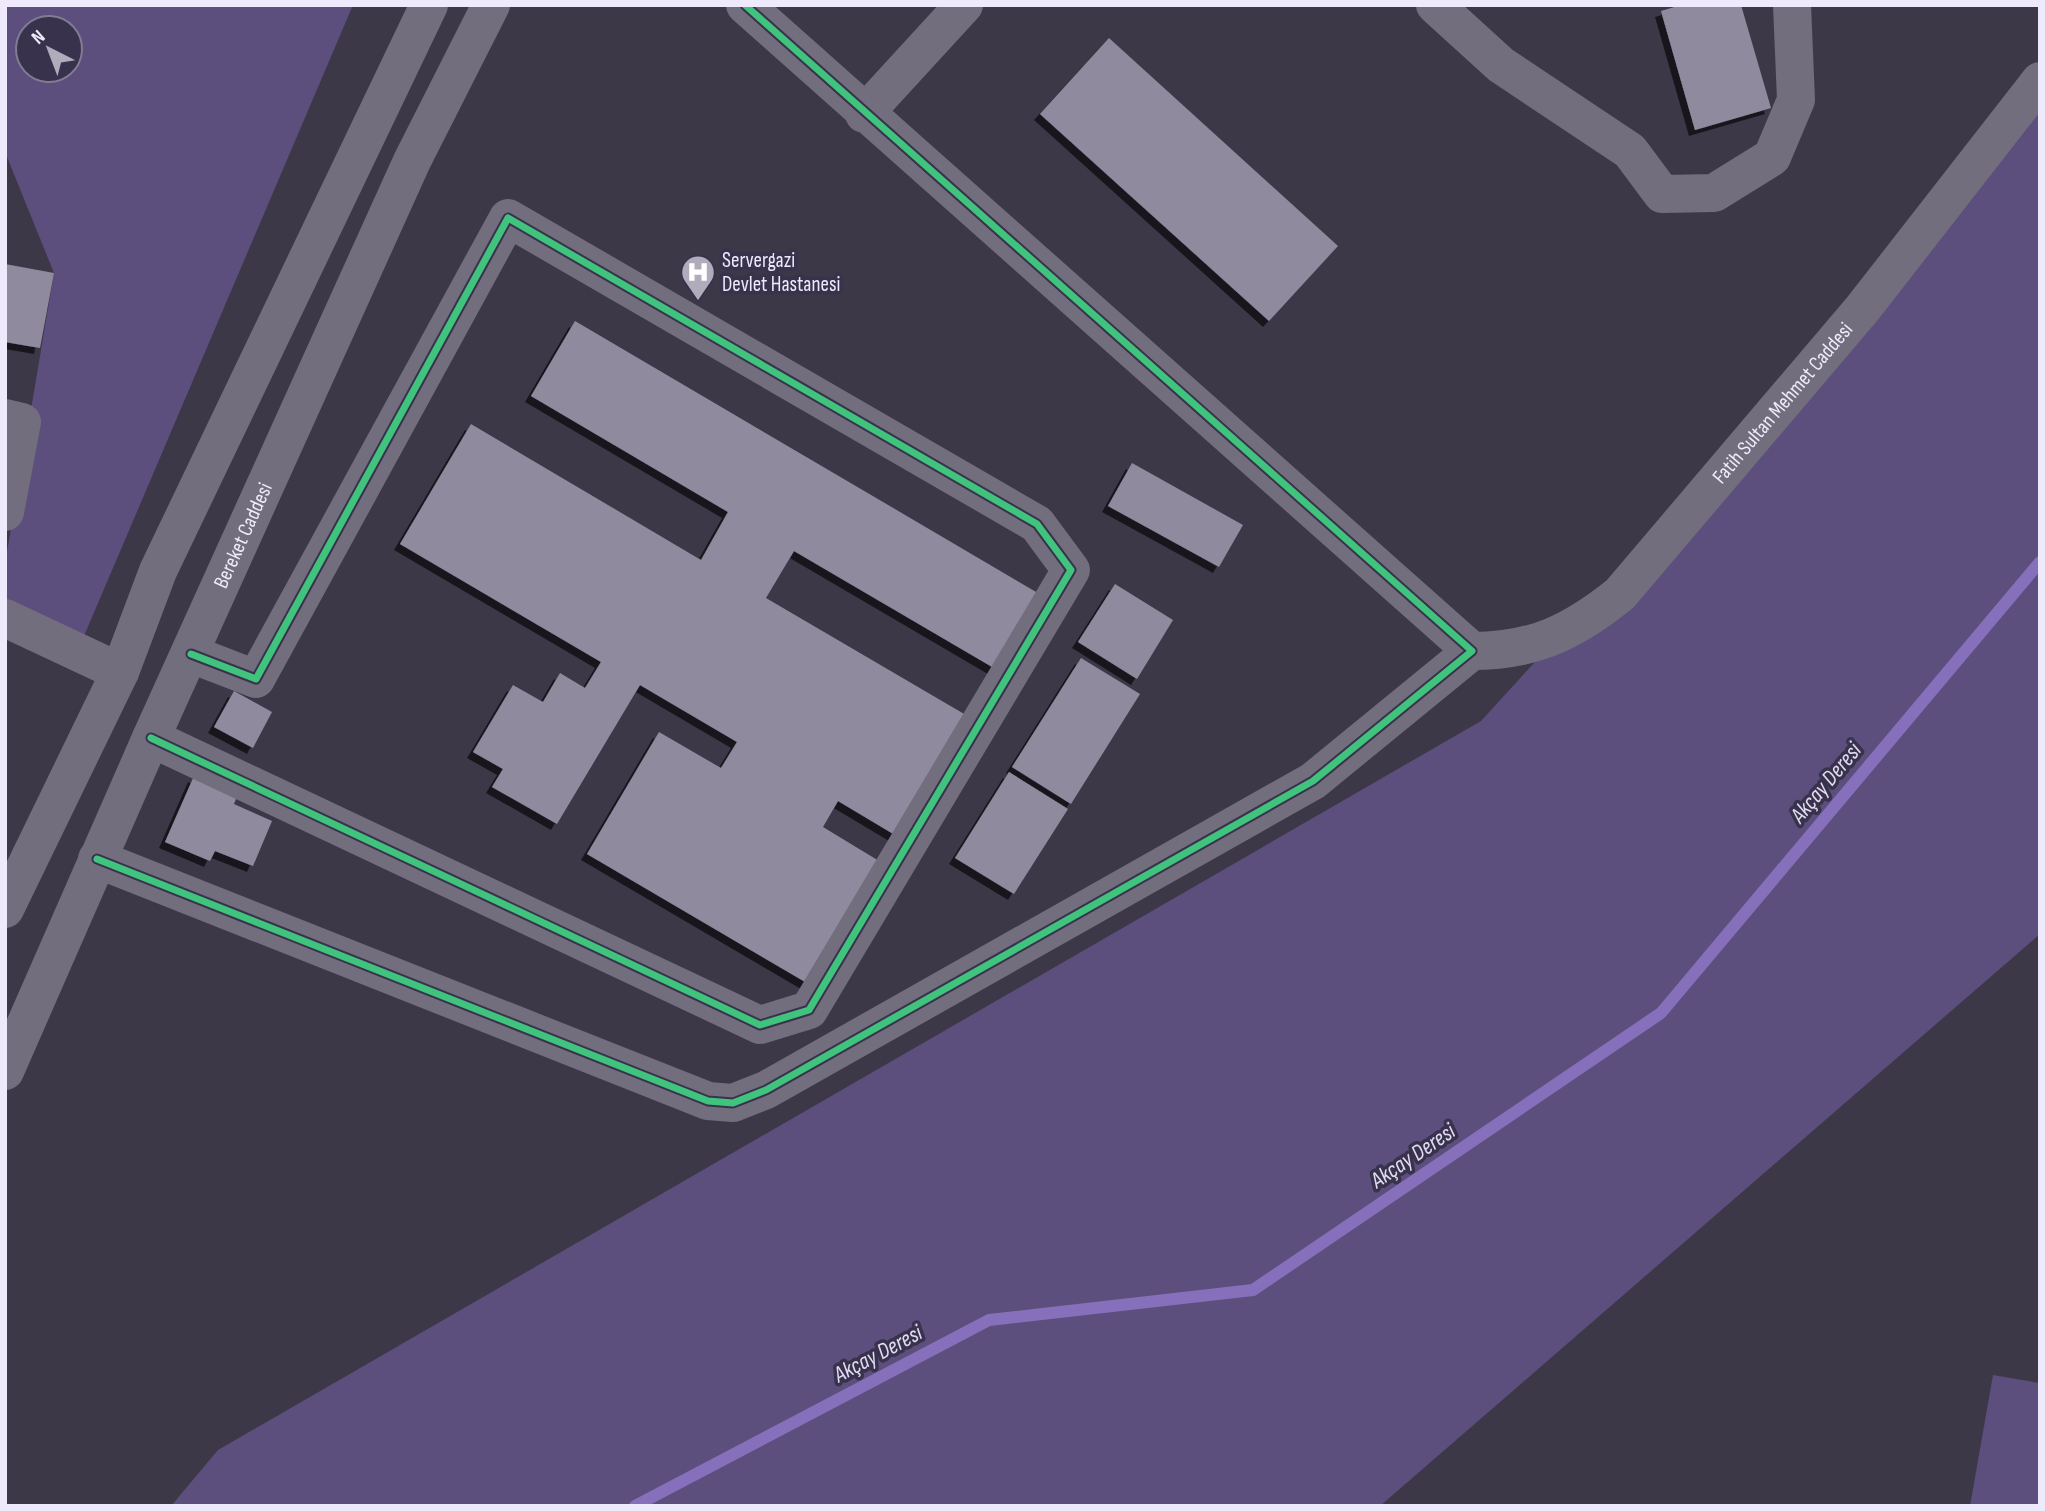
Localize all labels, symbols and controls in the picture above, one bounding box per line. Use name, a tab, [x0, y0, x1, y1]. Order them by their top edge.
north arrow	[14, 14, 84, 84]
text: N	[27, 26, 50, 49]
place label: Servergazi Devlet Hastanesi	[722, 248, 840, 297]
hospital icon: Servergazi Devlet Hastanesi	[679, 253, 717, 302]
street label: Fatih Sultan Mehmet Caddesi	[1707, 317, 1858, 489]
street label: Bereket Caddesi	[208, 479, 277, 592]
water label: Akçay Deresi	[1784, 737, 1868, 830]
water label: Akçay Deresi	[1364, 1117, 1461, 1195]
water label: Akçay Deresi	[828, 1319, 928, 1389]

